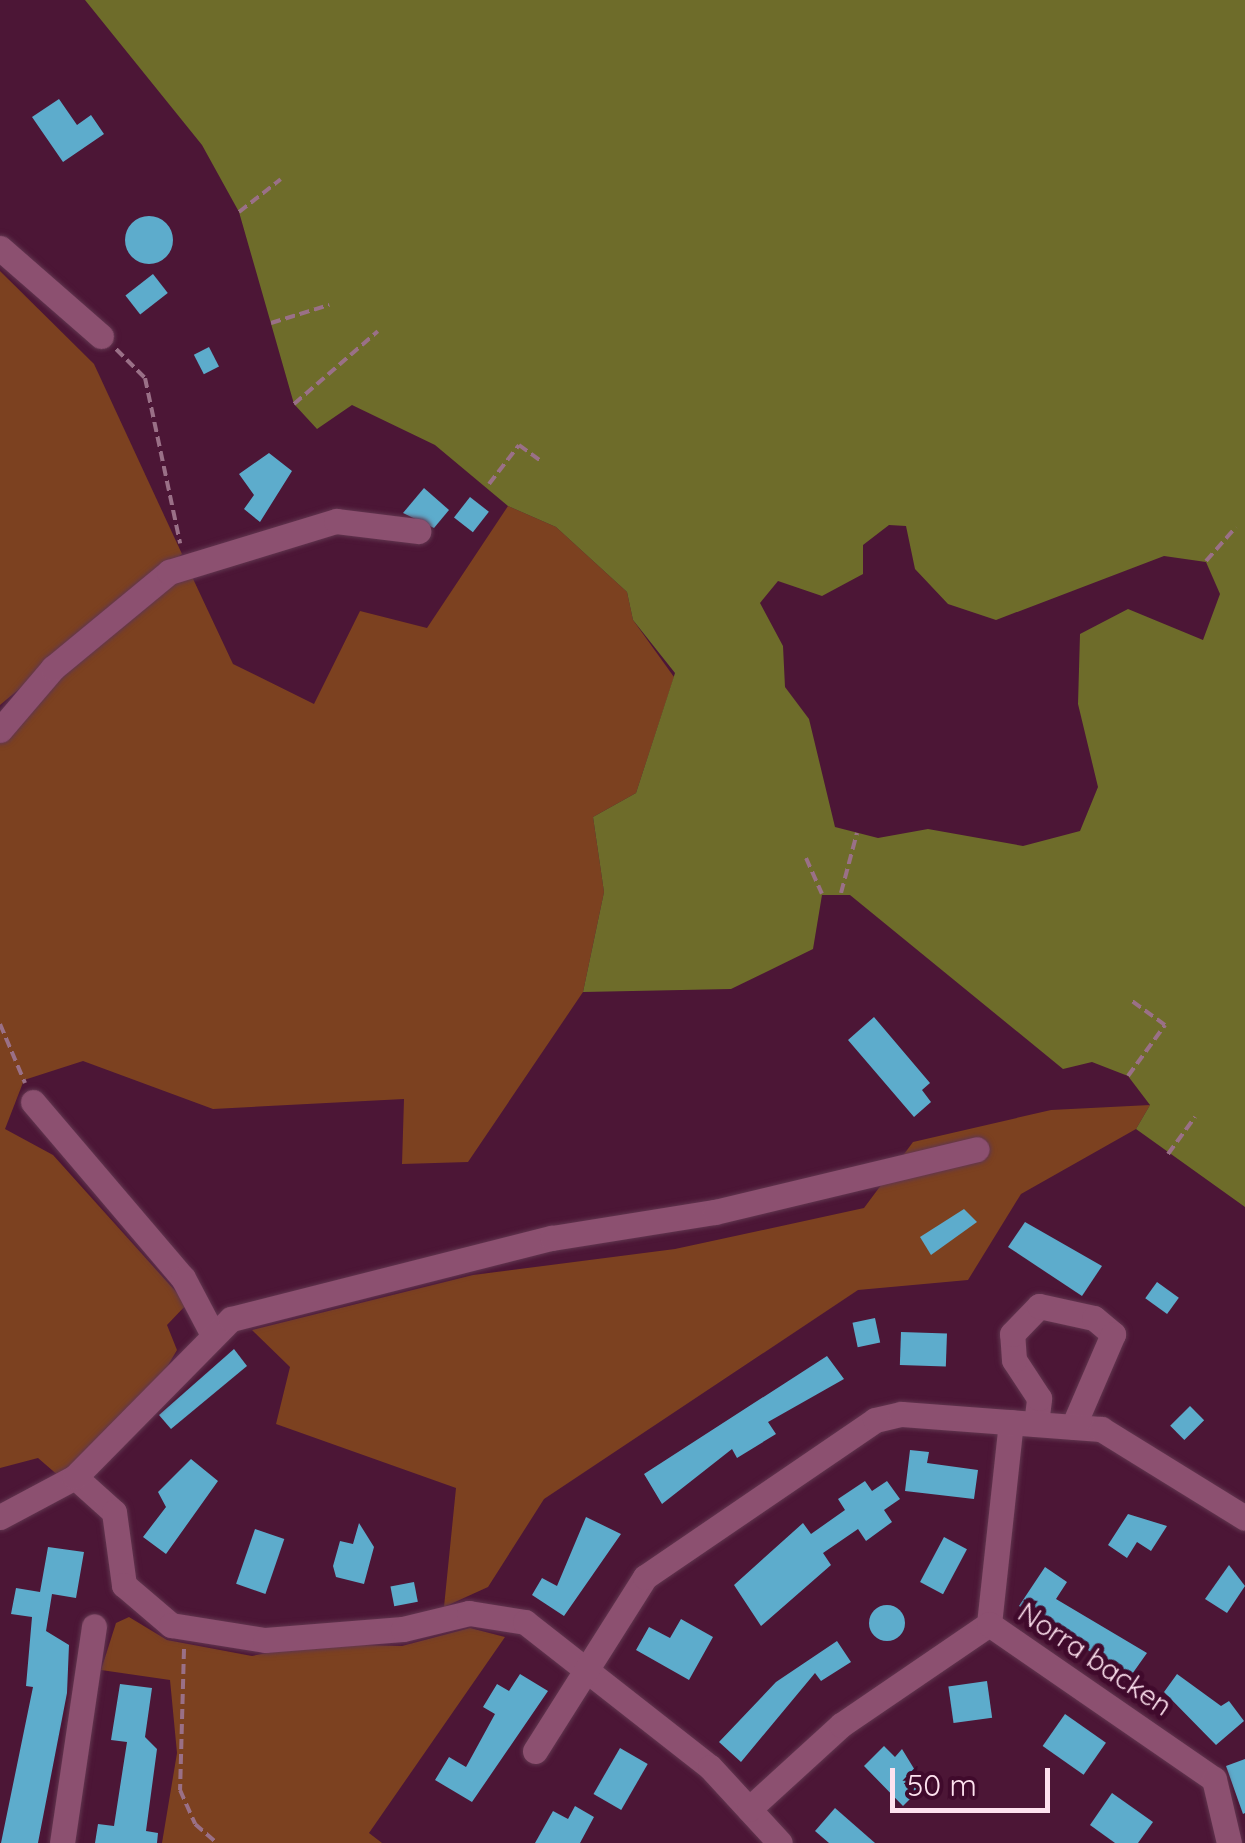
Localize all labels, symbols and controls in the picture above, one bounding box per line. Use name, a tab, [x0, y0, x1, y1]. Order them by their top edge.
street label: Norra backen	[1012, 1595, 1178, 1723]
scale bar	[895, 1748, 1055, 1810]
text: 50 m	[907, 1766, 977, 1804]

